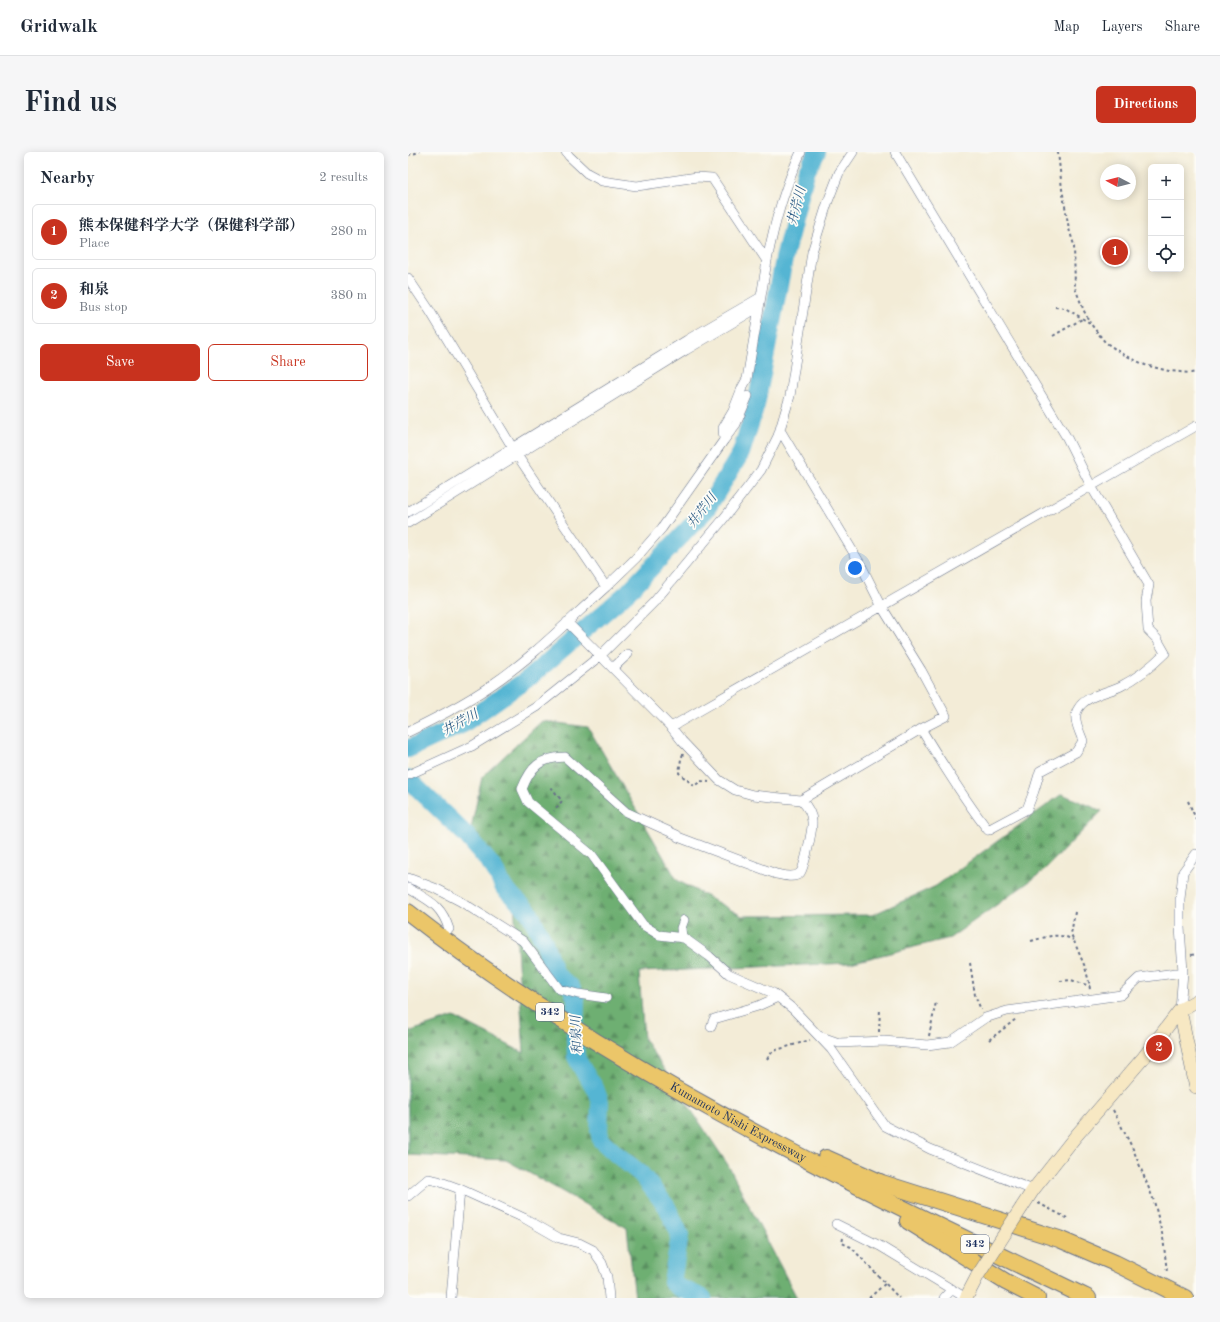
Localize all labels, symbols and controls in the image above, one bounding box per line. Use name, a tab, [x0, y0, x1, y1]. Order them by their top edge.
text: Gridwalk	[20, 18, 98, 37]
text: Map	[1054, 20, 1080, 34]
text: Layers	[1102, 20, 1143, 34]
text: Share	[1165, 20, 1200, 34]
button: Directions	[1096, 86, 1196, 123]
text: Find us	[24, 90, 117, 118]
north arrow	[1100, 164, 1136, 200]
map controls	[1148, 164, 1184, 272]
button: +	[1148, 164, 1184, 200]
text: Nearby	[40, 170, 95, 187]
text: 2 results	[319, 171, 368, 184]
water label: 井芹川	[785, 183, 809, 227]
button: −	[1148, 200, 1184, 236]
text: 熊本保健科学大学（保健科学部）	[79, 219, 304, 234]
text: 1	[50, 225, 58, 238]
text: 280 m	[330, 225, 367, 238]
button: locate	[1148, 236, 1184, 272]
text: Place	[79, 237, 109, 250]
pin: 1	[1102, 237, 1128, 267]
text: 和泉	[79, 283, 109, 298]
text: 2	[50, 289, 58, 302]
text: 380 m	[330, 289, 367, 302]
text: Bus stop	[79, 301, 128, 314]
button: Save	[40, 344, 200, 381]
button: Share	[208, 344, 368, 381]
water label: 井芹川	[684, 489, 720, 530]
your location	[845, 558, 865, 578]
water label: 井芹川	[439, 706, 482, 738]
road number: 342	[536, 1003, 564, 1021]
water label: 和泉川	[568, 1013, 585, 1055]
pin: 2	[1146, 1033, 1172, 1063]
street label: Kumamoto Nishi Expressway	[668, 1081, 809, 1165]
road number: 342	[961, 1235, 989, 1253]

